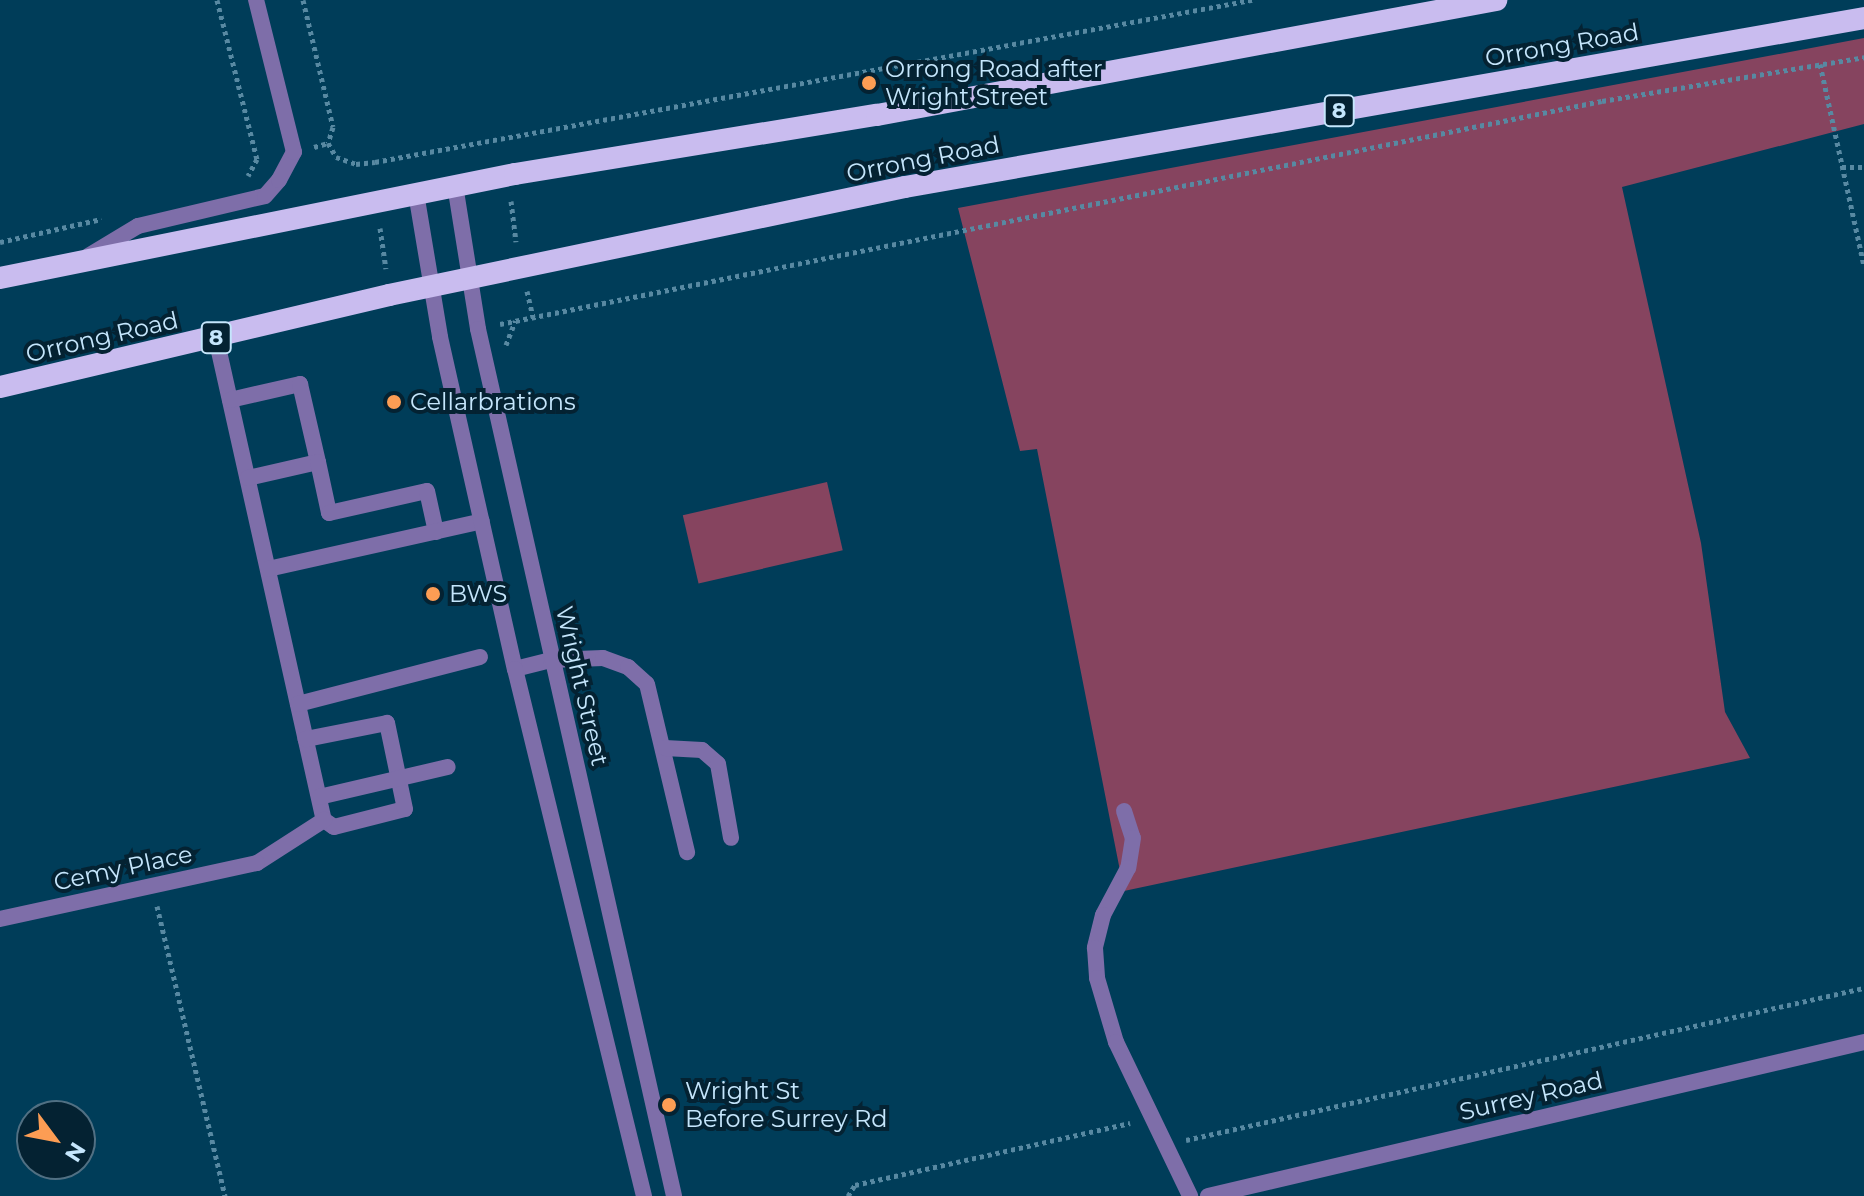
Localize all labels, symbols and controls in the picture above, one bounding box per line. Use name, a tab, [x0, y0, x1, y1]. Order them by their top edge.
street label: Orrong Road	[1483, 17, 1641, 73]
place label: Orrong Road after Wright Street	[885, 55, 1103, 111]
marker: Orrong Road after Wright Street	[860, 74, 878, 92]
road number: 8	[1323, 93, 1355, 129]
street label: Orrong Road	[844, 130, 1002, 188]
street label: Orrong Road	[23, 305, 181, 369]
road number: 8	[200, 320, 232, 356]
place label: Cellarbrations	[410, 388, 576, 416]
marker: Cellarbrations	[385, 393, 403, 411]
place label: BWS	[449, 580, 507, 608]
marker: BWS	[424, 585, 442, 603]
street label: Wright Street	[550, 603, 614, 769]
street label: Cemy Place	[51, 839, 195, 897]
street label: Surrey Road	[1457, 1066, 1605, 1126]
place label: Wright St Before Surrey Rd	[685, 1077, 888, 1133]
marker: Wright St Before Surrey Rd	[660, 1096, 678, 1114]
north arrow	[16, 1100, 96, 1180]
text: N	[59, 1137, 91, 1167]

